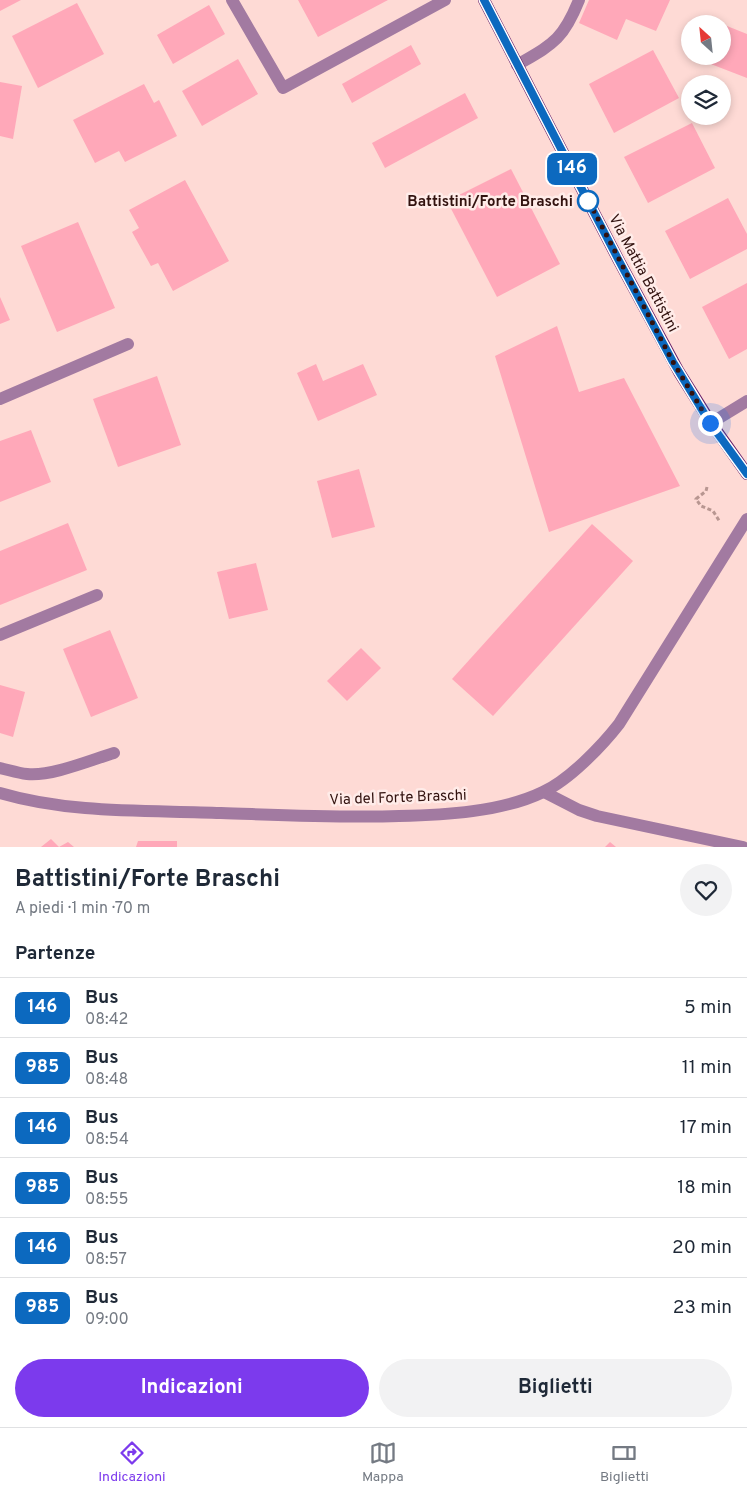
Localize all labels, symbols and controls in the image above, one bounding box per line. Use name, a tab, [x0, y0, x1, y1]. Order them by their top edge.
north arrow	[681, 15, 731, 65]
map controls	[681, 15, 731, 125]
button: layers	[681, 75, 731, 125]
line badge: 146	[543, 153, 601, 185]
text: 146	[557, 157, 587, 180]
marker: Battistini/Forte Braschi	[577, 190, 599, 212]
place label: Battistini/Forte Braschi	[407, 193, 573, 212]
street label: Via Mattia Battistini	[604, 211, 682, 336]
your location	[698, 411, 723, 436]
street label: Via del Forte Braschi	[329, 787, 467, 810]
button: heart	[680, 864, 732, 916]
text: Battistini/Forte Braschi	[15, 865, 280, 895]
text: A piedi · 1 min · 70 m	[15, 899, 150, 919]
text: Partenze	[15, 942, 95, 966]
text: Bus	[85, 986, 119, 1010]
text: 146	[28, 996, 57, 1019]
text: 5 min	[684, 996, 732, 1020]
text: 08:42	[85, 1010, 128, 1030]
text: Bus	[85, 1046, 119, 1070]
text: 985	[26, 1056, 59, 1079]
text: 11 min	[682, 1056, 732, 1080]
text: 08:48	[85, 1070, 128, 1090]
text: Bus	[85, 1106, 119, 1130]
text: 146	[28, 1116, 57, 1139]
text: 17 min	[680, 1116, 732, 1140]
text: 08:54	[85, 1130, 129, 1150]
text: Bus	[85, 1166, 119, 1190]
text: 985	[26, 1176, 59, 1199]
text: 18 min	[677, 1176, 732, 1200]
text: 08:55	[85, 1190, 129, 1210]
text: Bus	[85, 1226, 119, 1250]
text: 146	[28, 1236, 57, 1259]
text: 20 min	[672, 1236, 732, 1260]
text: 08:57	[85, 1250, 127, 1270]
text: Bus	[85, 1286, 119, 1310]
text: 985	[26, 1296, 59, 1319]
text: 23 min	[673, 1296, 732, 1320]
text: 09:00	[85, 1310, 129, 1330]
button: Indicazioni	[15, 1359, 369, 1417]
button: Biglietti	[379, 1359, 732, 1417]
tab: Indicazioni	[98, 1439, 166, 1486]
tab: Mappa	[362, 1439, 404, 1486]
tab: Biglietti	[600, 1439, 649, 1486]

